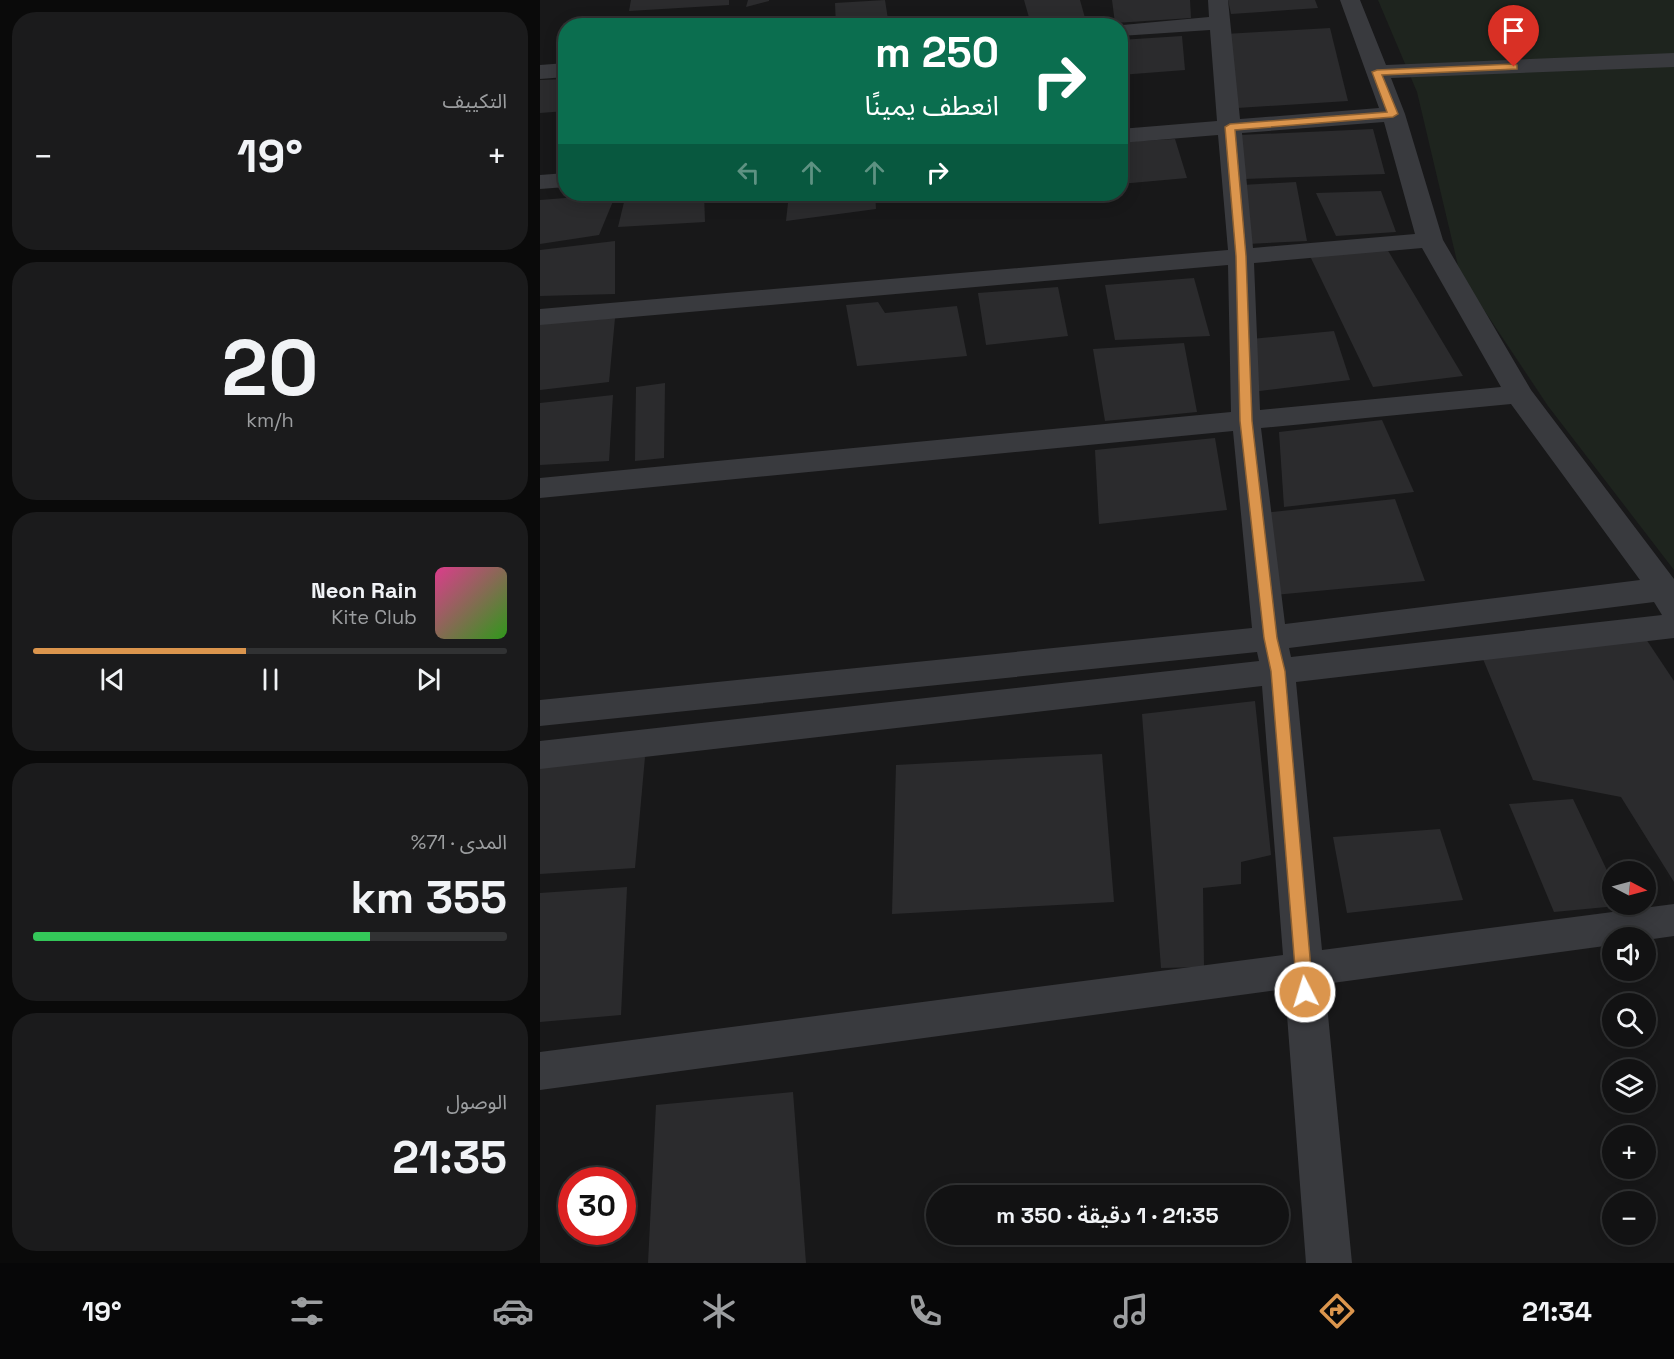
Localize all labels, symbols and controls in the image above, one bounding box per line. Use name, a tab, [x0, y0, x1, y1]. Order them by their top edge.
pin	[1488, 5, 1539, 67]
icon: arrive	[1497, 14, 1530, 47]
text: 250 m	[875, 26, 999, 79]
icon: right	[1020, 42, 1098, 120]
text: التكييف	[443, 88, 507, 114]
text: انعطف يمينًا	[865, 88, 999, 123]
text: 19°	[237, 128, 303, 185]
text: −	[33, 136, 53, 178]
text: +	[487, 136, 507, 178]
icon: left	[732, 156, 765, 189]
icon: ahead	[795, 156, 828, 189]
icon: ahead	[858, 156, 891, 189]
icon: right	[921, 156, 954, 189]
text: 20	[222, 318, 318, 418]
text: km/h	[246, 407, 294, 433]
text: Neon Rain	[311, 576, 417, 604]
text: Kite Club	[331, 604, 417, 630]
icon: previous	[96, 663, 129, 696]
icon: pause	[254, 663, 287, 696]
icon: next	[412, 663, 445, 696]
text: المدى · 71%	[411, 829, 507, 855]
north arrow	[1602, 861, 1656, 915]
map controls	[1602, 861, 1656, 1245]
text: 355 km	[350, 869, 507, 926]
button: sound	[1602, 927, 1656, 981]
position arrow	[1273, 960, 1337, 1024]
button: search	[1602, 993, 1656, 1047]
button: layers	[1602, 1059, 1656, 1113]
text: الوصول	[446, 1089, 507, 1115]
button: +	[1602, 1125, 1656, 1179]
text: 21:35	[392, 1129, 507, 1186]
speed limit sign: 30	[558, 1167, 636, 1245]
button: −	[1602, 1191, 1656, 1245]
text: 21:35 · 1 دقيقة · 350 m	[996, 1201, 1219, 1229]
icon: filters	[286, 1290, 328, 1332]
icon: car	[492, 1290, 534, 1332]
icon: climate	[698, 1290, 740, 1332]
icon: phone	[904, 1290, 946, 1332]
icon: music	[1110, 1290, 1152, 1332]
icon: directions	[1316, 1290, 1358, 1332]
text: 19°	[82, 1294, 122, 1329]
text: 21:34	[1522, 1294, 1592, 1329]

